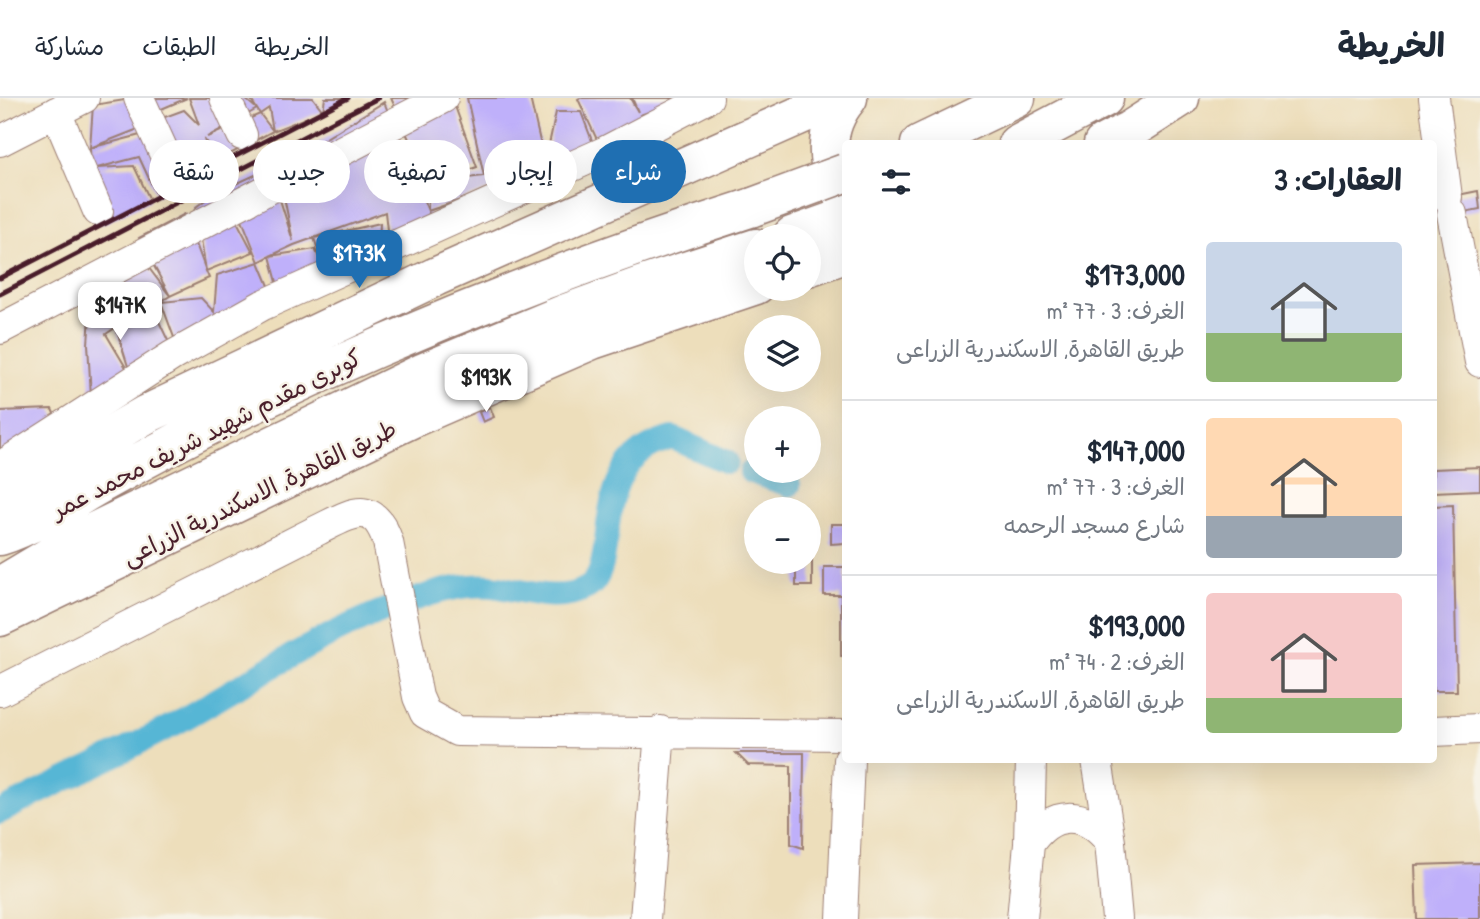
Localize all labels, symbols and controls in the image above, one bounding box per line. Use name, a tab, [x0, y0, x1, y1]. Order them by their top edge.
text: الخريطة	[1338, 23, 1445, 67]
text: مشاركة	[35, 30, 104, 62]
text: الطبقات	[142, 30, 217, 62]
text: الخريطة	[255, 30, 329, 62]
chip: شقة	[149, 140, 239, 203]
chip: جديد	[253, 140, 350, 203]
chip: تصفية	[364, 140, 470, 203]
chip: إيجار	[484, 140, 577, 203]
chip: شراء	[591, 140, 686, 203]
text: العقارات: 3	[1274, 159, 1402, 199]
icon: filters	[877, 163, 915, 201]
map controls	[744, 224, 821, 574]
button: locate	[744, 224, 821, 301]
pin: $173K	[310, 230, 408, 290]
text: $173K	[332, 237, 386, 268]
text: $173,000	[1084, 254, 1185, 294]
icon: home	[1262, 270, 1346, 354]
pin: $147K	[71, 282, 169, 342]
text: $147K	[94, 289, 146, 320]
text: الغرف: 3 · 77 m²	[1047, 295, 1185, 326]
button: layers	[744, 315, 821, 392]
text: طريق القاهرة, الاسكندرية الزراعى	[896, 333, 1185, 364]
street label: كوبرى مقدم شهيد شريف محمد عمر	[43, 341, 368, 529]
pin: $193K	[437, 354, 535, 414]
text: $193K	[461, 361, 511, 392]
button: +	[744, 406, 821, 483]
street label: طريق القاهرة, الاسكندرية الزراعى	[116, 412, 402, 572]
text: $147,000	[1086, 430, 1185, 470]
icon: home	[1262, 446, 1346, 530]
text: الغرف: 3 · 77 m²	[1047, 471, 1185, 502]
button: −	[744, 497, 821, 574]
text: شارع مسجد الرحمه	[1004, 509, 1185, 540]
text: $193,000	[1088, 605, 1185, 645]
icon: home	[1262, 621, 1346, 705]
text: الغرف: 2 · 74 m²	[1049, 646, 1185, 677]
text: طريق القاهرة, الاسكندرية الزراعى	[896, 684, 1185, 715]

